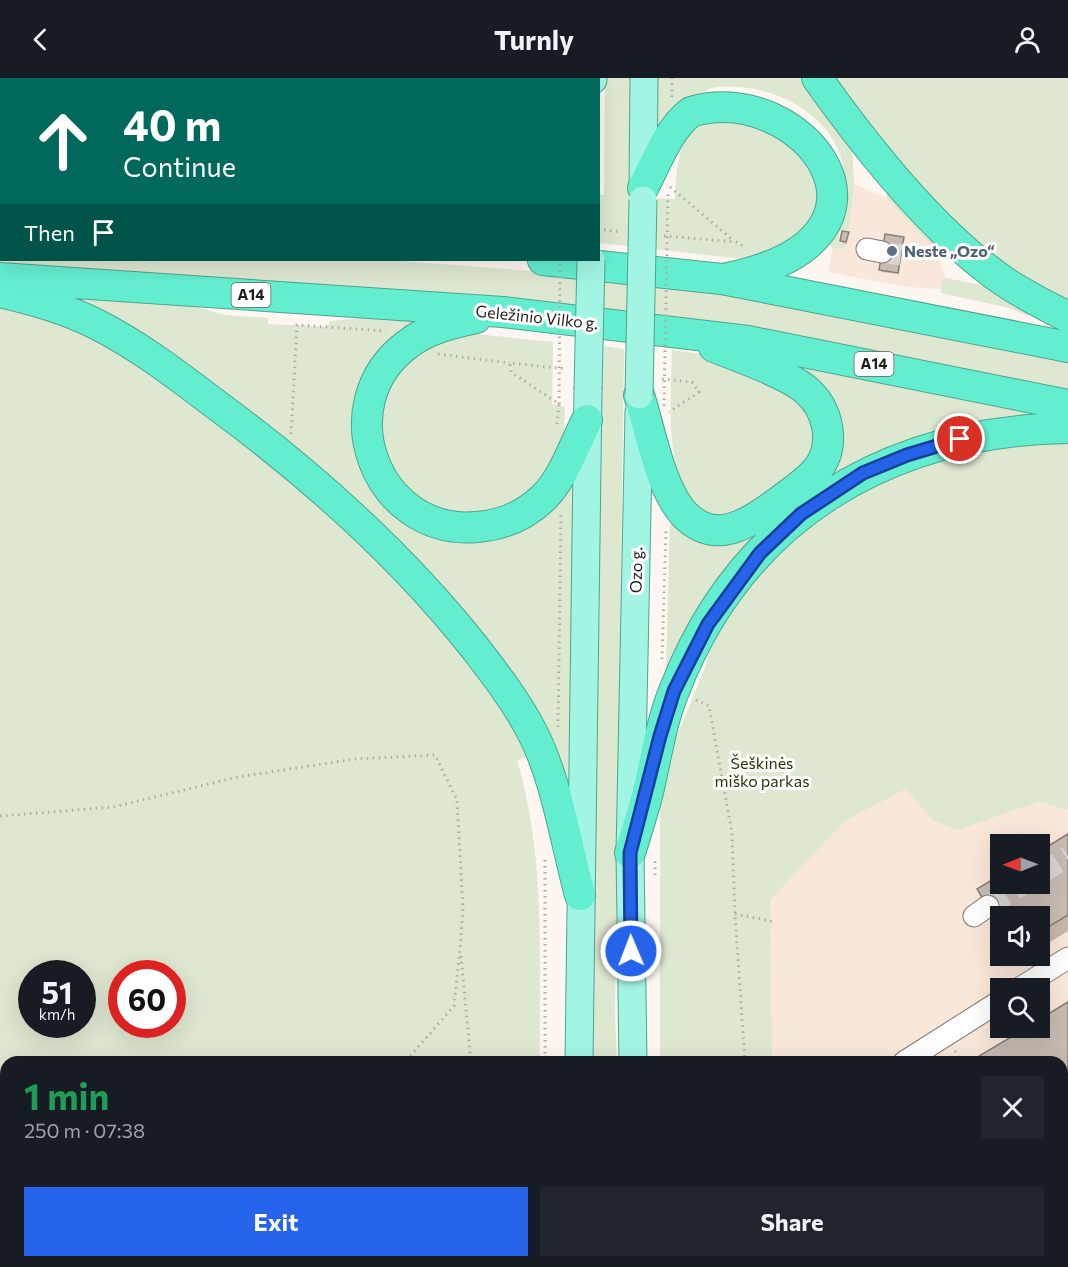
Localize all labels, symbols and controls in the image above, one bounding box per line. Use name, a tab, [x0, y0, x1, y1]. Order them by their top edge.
icon: back	[24, 23, 57, 56]
text: Turnly	[494, 23, 574, 56]
icon: person	[1011, 23, 1044, 56]
text: 40 m	[123, 98, 221, 150]
icon: ahead	[24, 102, 102, 180]
text: Continue	[123, 150, 236, 183]
icon: arrive	[87, 216, 120, 249]
text: Then	[24, 219, 75, 246]
place label: Neste „Ozo“	[904, 241, 995, 260]
marker: Neste „Ozo“	[885, 244, 899, 258]
road number: A14	[232, 283, 270, 307]
street label: Geležinio Vilko g.	[475, 301, 599, 332]
road number: A14	[854, 352, 894, 376]
pin	[934, 413, 985, 464]
icon: arrive	[943, 422, 976, 455]
street label: Ozo g.	[626, 547, 645, 593]
park label: Šeškinės miško parkas	[715, 753, 809, 790]
north arrow	[990, 834, 1050, 894]
map controls	[990, 834, 1050, 1038]
button: sound	[990, 906, 1050, 966]
position arrow	[599, 919, 663, 983]
speed limit sign: 60	[108, 960, 186, 1038]
text: 51	[41, 973, 73, 1010]
button: search	[990, 978, 1050, 1038]
text: km/h	[39, 1005, 75, 1023]
text: 1 min	[24, 1073, 109, 1117]
button: close	[981, 1076, 1044, 1139]
text: 250 m · 07:38	[24, 1118, 145, 1142]
button: Exit	[24, 1187, 528, 1256]
button: Share	[540, 1187, 1044, 1256]

